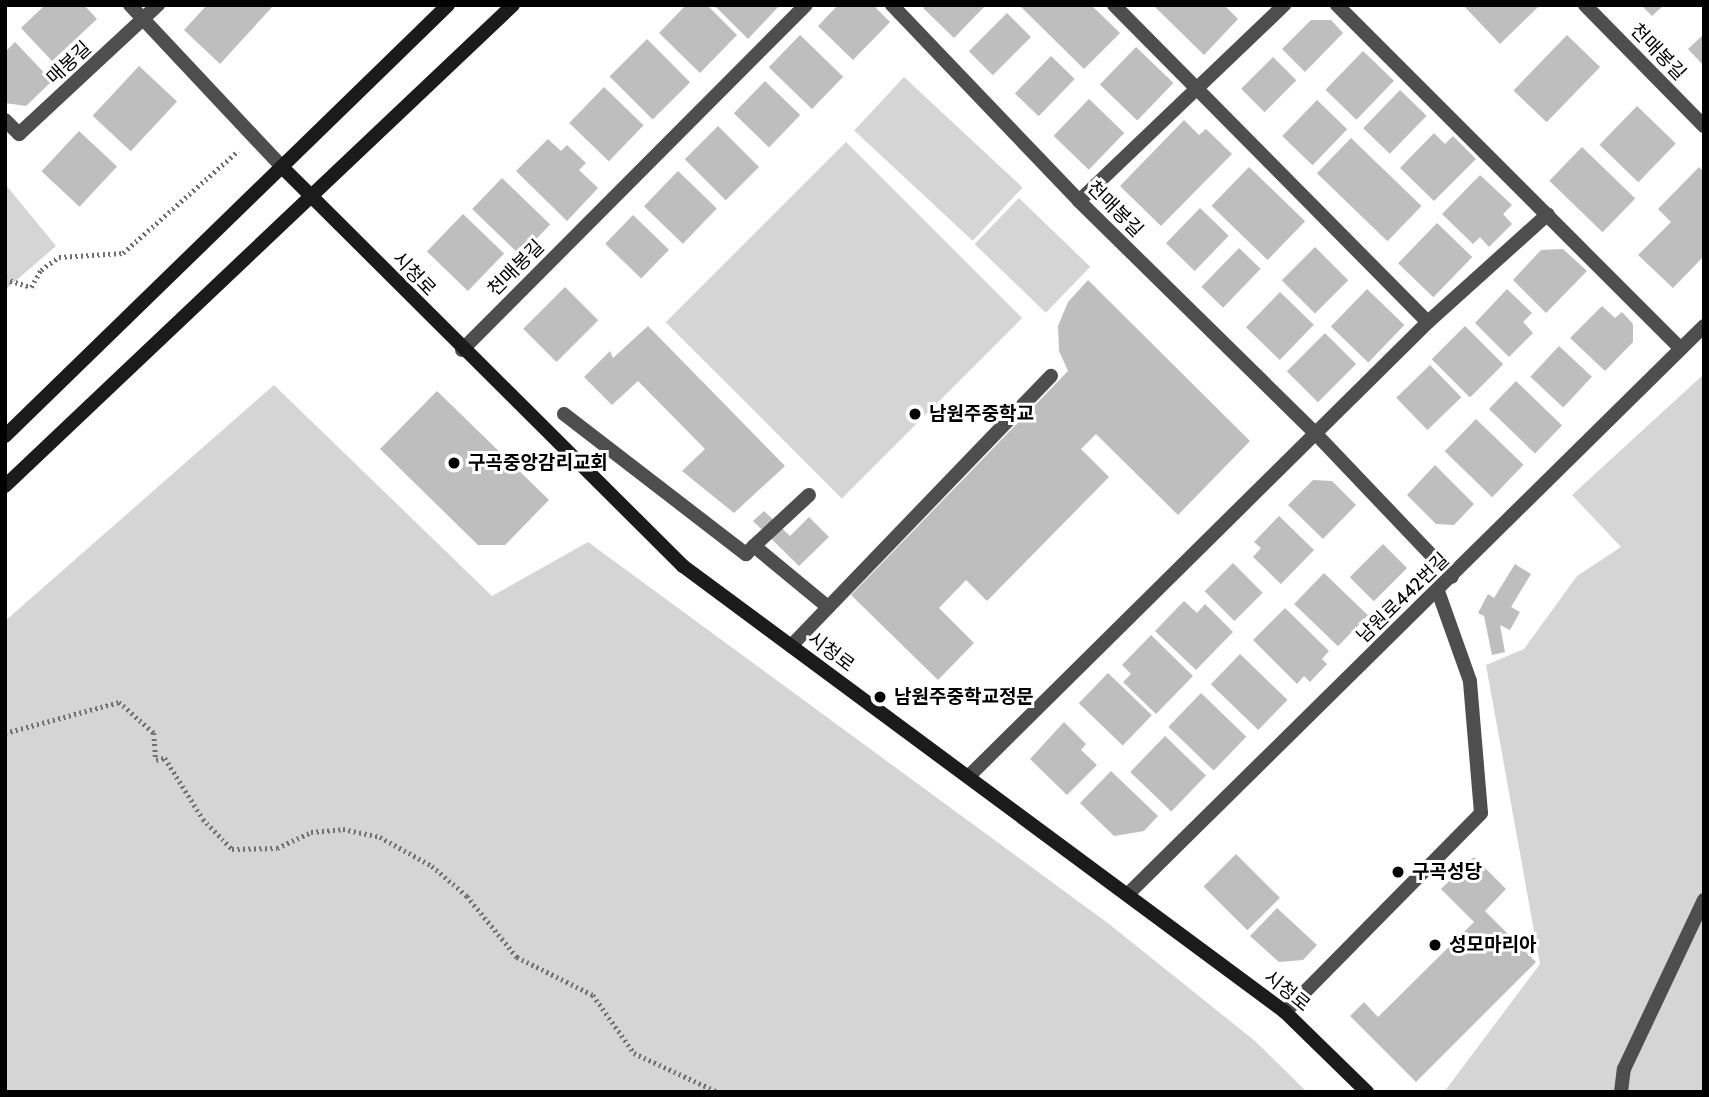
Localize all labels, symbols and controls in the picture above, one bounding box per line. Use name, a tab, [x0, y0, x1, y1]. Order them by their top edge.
street label: 천매봉길	[1626, 19, 1690, 85]
street label: 매봉길	[42, 37, 96, 89]
street label: 천매봉길	[1082, 176, 1148, 242]
street label: 천매봉길	[483, 235, 549, 301]
street label: 시청로	[388, 247, 440, 301]
place label: 남원주중학교	[929, 403, 1034, 425]
marker: 남원주중학교	[907, 406, 923, 422]
place label: 구곡중앙감리교회	[468, 452, 608, 474]
marker: 구곡중앙감리교회	[446, 455, 462, 471]
street label: 남원로442번길	[1352, 548, 1454, 648]
street label: 시청로	[803, 627, 859, 677]
place label: 남원주중학교정문	[894, 686, 1034, 708]
marker: 남원주중학교정문	[872, 689, 888, 705]
place label: 구곡성당	[1412, 861, 1482, 883]
marker: 구곡성당	[1390, 864, 1406, 880]
place label: 성모마리아	[1449, 934, 1536, 956]
marker: 성모마리아	[1427, 937, 1443, 953]
street label: 시청로	[1259, 966, 1315, 1016]

